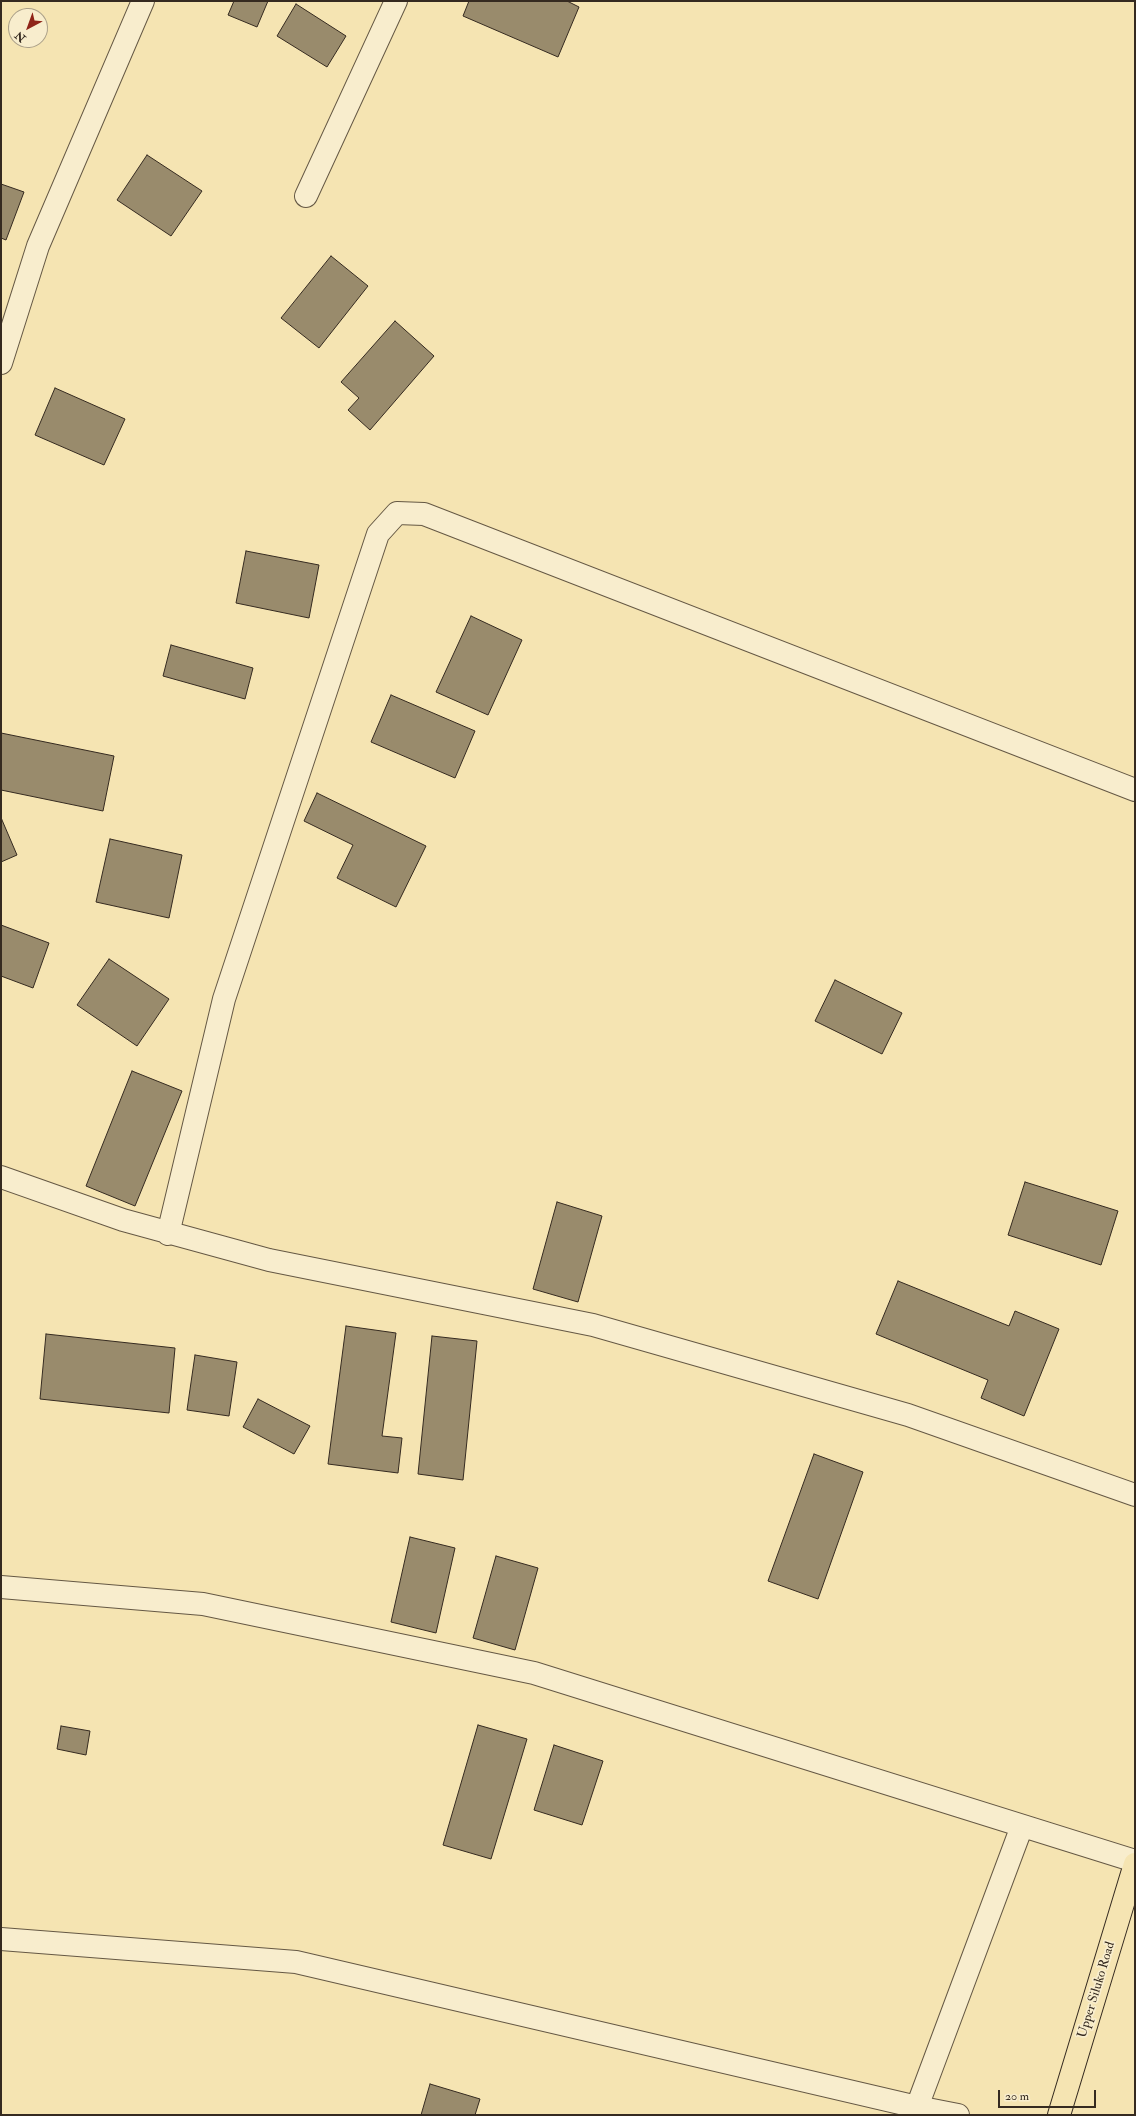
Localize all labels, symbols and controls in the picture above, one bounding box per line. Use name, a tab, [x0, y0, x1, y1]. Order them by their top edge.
north arrow	[8, 8, 48, 48]
text: N	[12, 29, 28, 45]
street label: Upper Siluko Road	[1075, 1940, 1119, 2040]
scale bar	[1000, 2082, 1098, 2108]
text: 20 m	[1005, 2089, 1029, 2104]

